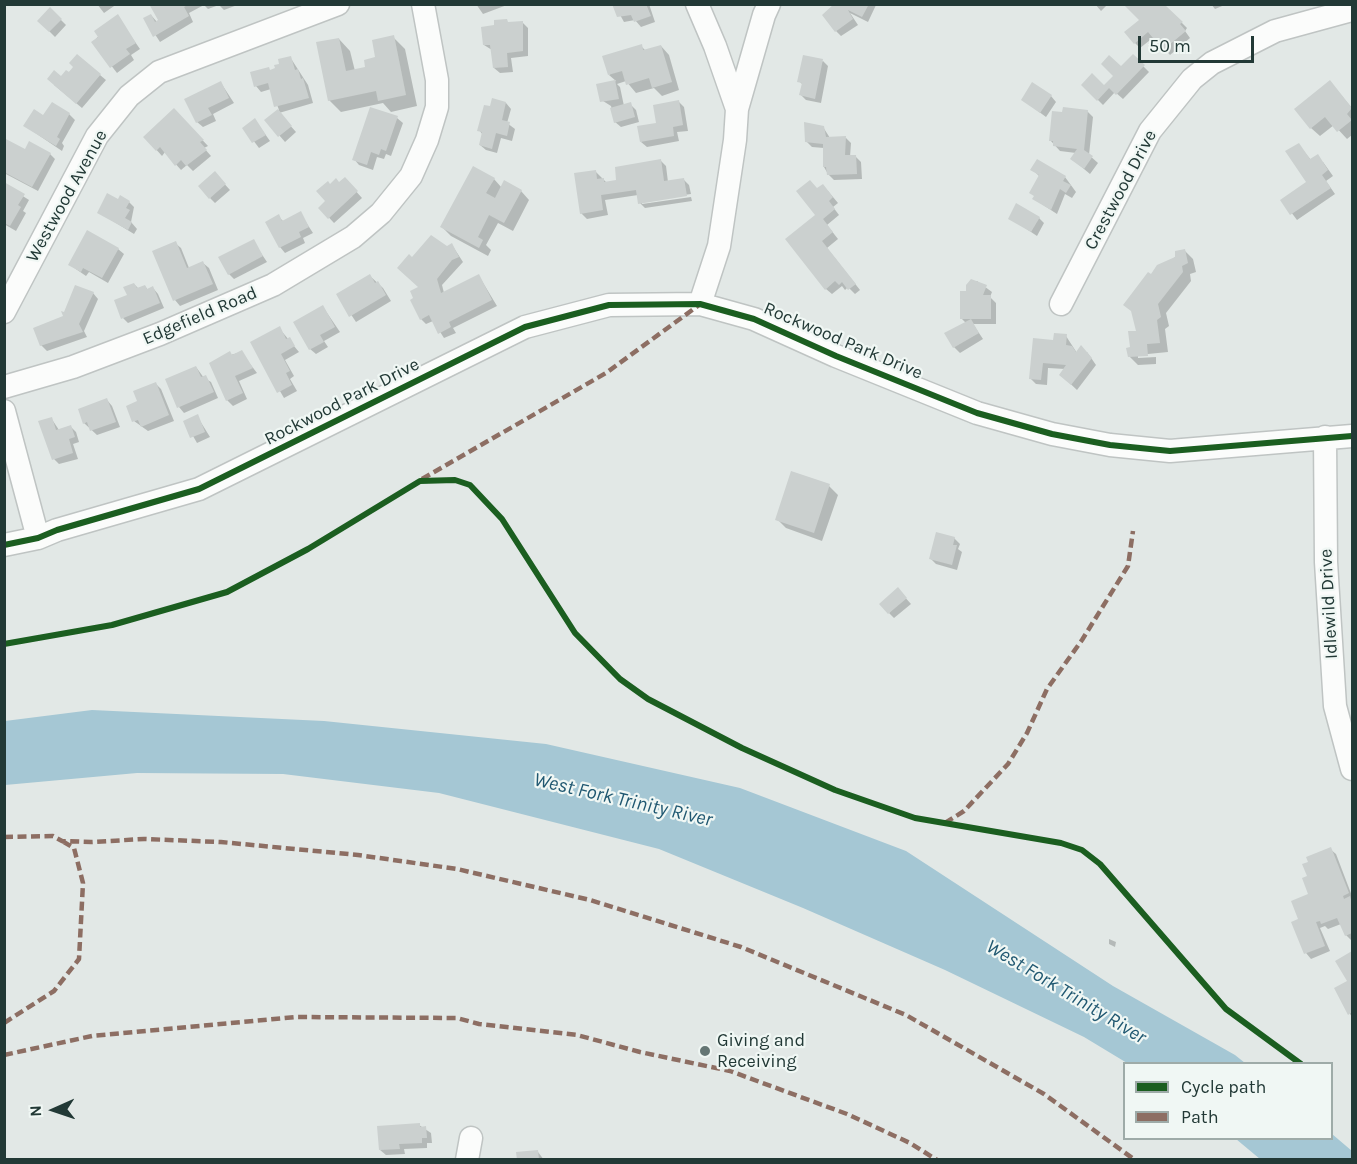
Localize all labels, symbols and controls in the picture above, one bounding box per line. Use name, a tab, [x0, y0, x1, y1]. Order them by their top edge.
scale bar	[1141, 24, 1256, 62]
text: 50 m	[1149, 35, 1191, 57]
street label: Westwood Avenue	[22, 126, 112, 266]
street label: Crestwood Drive	[1080, 126, 1162, 254]
street label: Edgefield Road	[139, 282, 261, 350]
street label: Rockwood Park Drive	[760, 298, 926, 384]
street label: Rockwood Park Drive	[261, 354, 423, 450]
street label: Idlewild Drive	[1315, 548, 1343, 660]
water label: West Fork Trinity River	[531, 768, 715, 832]
water label: West Fork Trinity River	[981, 935, 1151, 1049]
place label: Giving and Receiving	[717, 1030, 805, 1072]
marker: Giving and Receiving	[698, 1044, 712, 1058]
legend	[1123, 1062, 1333, 1140]
text: Cycle path	[1181, 1076, 1266, 1098]
north arrow	[24, 1080, 84, 1140]
text: N	[26, 1105, 45, 1117]
text: Path	[1181, 1106, 1219, 1128]

